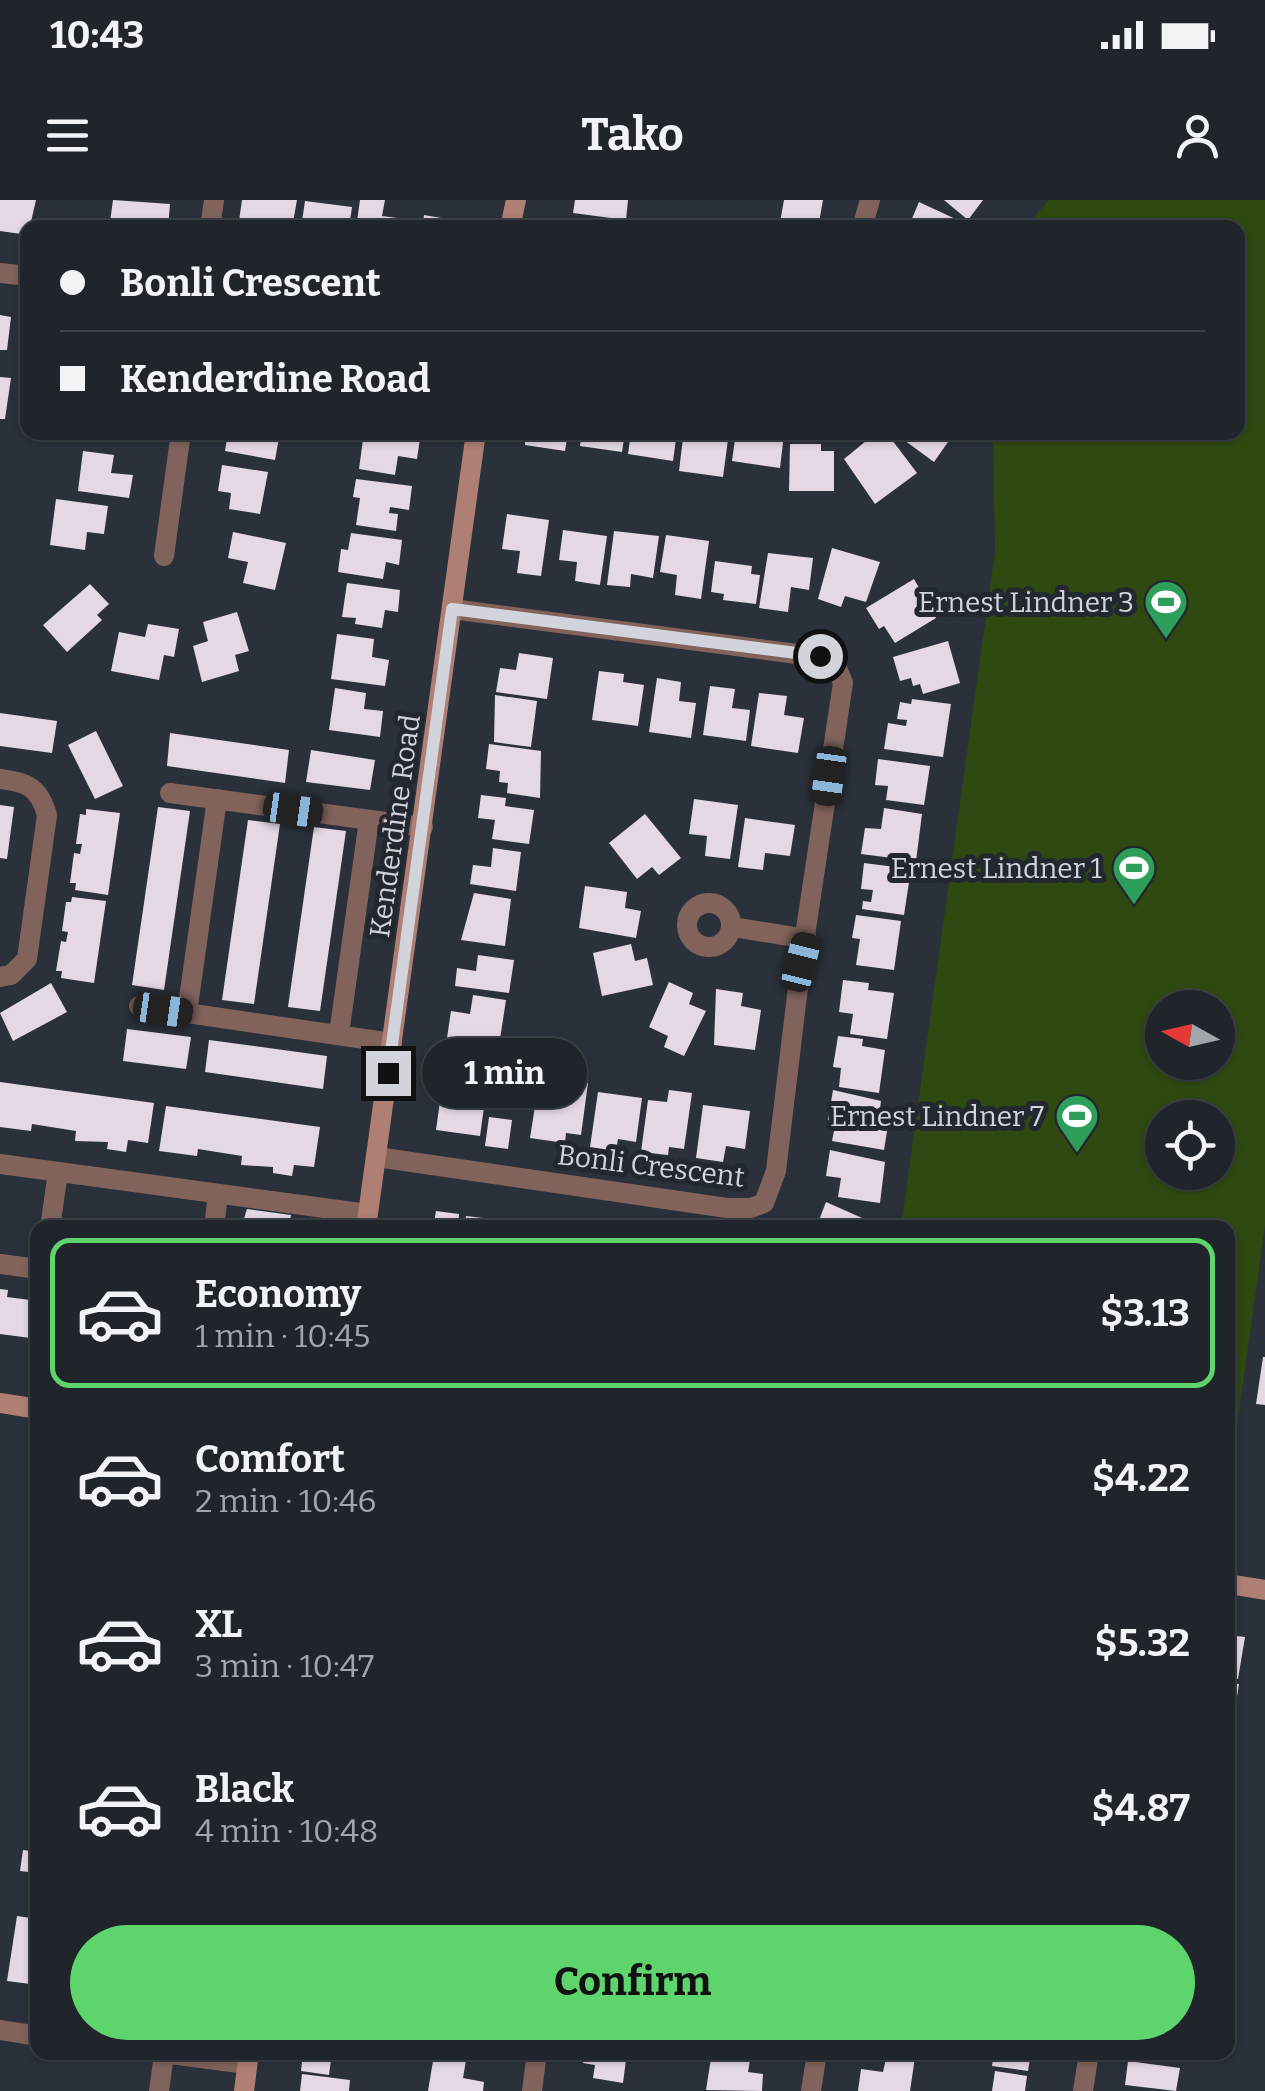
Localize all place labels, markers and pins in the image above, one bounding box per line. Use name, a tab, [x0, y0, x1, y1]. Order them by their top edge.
sports icon: Ernest Lindner 3	[1143, 579, 1189, 640]
place label: Ernest Lindner 3	[918, 586, 1134, 619]
sports icon: Ernest Lindner 1	[1111, 845, 1157, 906]
place label: Ernest Lindner 1	[891, 852, 1103, 885]
sports icon: Ernest Lindner 7	[1054, 1093, 1100, 1154]
place label: Ernest Lindner 7	[830, 1100, 1044, 1133]

